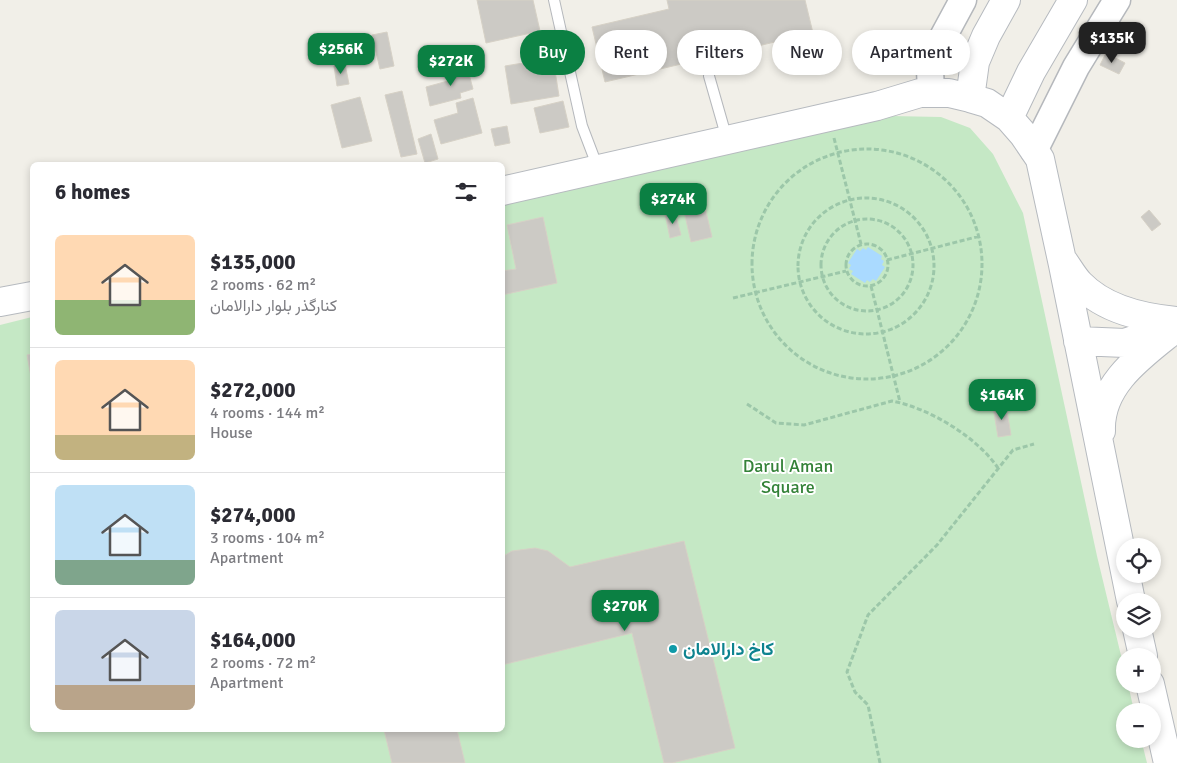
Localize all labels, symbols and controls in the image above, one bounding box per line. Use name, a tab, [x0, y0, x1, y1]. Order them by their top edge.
pin: $135K	[1077, 22, 1147, 64]
text: $135K	[1090, 28, 1134, 48]
chip: Buy	[520, 30, 585, 75]
chip: Rent	[595, 30, 667, 75]
chip: Filters	[677, 30, 762, 75]
chip: New	[772, 30, 842, 75]
chip: Apartment	[852, 30, 970, 75]
pin: $256K	[306, 32, 376, 75]
text: $256K	[319, 39, 363, 59]
pin: $272K	[416, 44, 486, 87]
text: $272K	[429, 51, 473, 71]
icon: filters	[452, 178, 480, 206]
text: 6 homes	[55, 179, 130, 205]
pin: $274K	[638, 182, 708, 225]
text: $274K	[651, 189, 695, 209]
text: $135,000	[210, 249, 296, 275]
icon: home	[95, 255, 155, 315]
text: 2 rooms · 62 m²	[210, 275, 316, 295]
text: کنارگذر بلوار دارالامان	[210, 296, 337, 316]
text: $272,000	[210, 377, 296, 403]
pin: $164K	[967, 378, 1037, 421]
icon: home	[95, 380, 155, 440]
text: $164K	[980, 385, 1024, 405]
text: 4 rooms · 144 m²	[210, 403, 325, 423]
text: House	[210, 423, 253, 443]
park label: Darul Aman Square	[743, 455, 833, 498]
text: $274,000	[210, 502, 296, 528]
icon: home	[95, 505, 155, 565]
text: 3 rooms · 104 m²	[210, 528, 325, 548]
map controls	[1116, 538, 1161, 748]
button: locate	[1116, 538, 1161, 583]
text: Apartment	[210, 548, 283, 568]
pin: $270K	[590, 590, 660, 632]
button: layers	[1116, 593, 1161, 638]
text: $270K	[603, 596, 647, 616]
text: $164,000	[210, 627, 296, 653]
icon: home	[95, 630, 155, 690]
place label: کاخ دارالامان	[683, 638, 774, 661]
marker: کاخ دارالامان	[667, 643, 679, 655]
button: +	[1116, 648, 1161, 693]
text: 2 rooms · 72 m²	[210, 653, 316, 673]
text: Apartment	[210, 673, 283, 693]
button: −	[1116, 703, 1161, 748]

